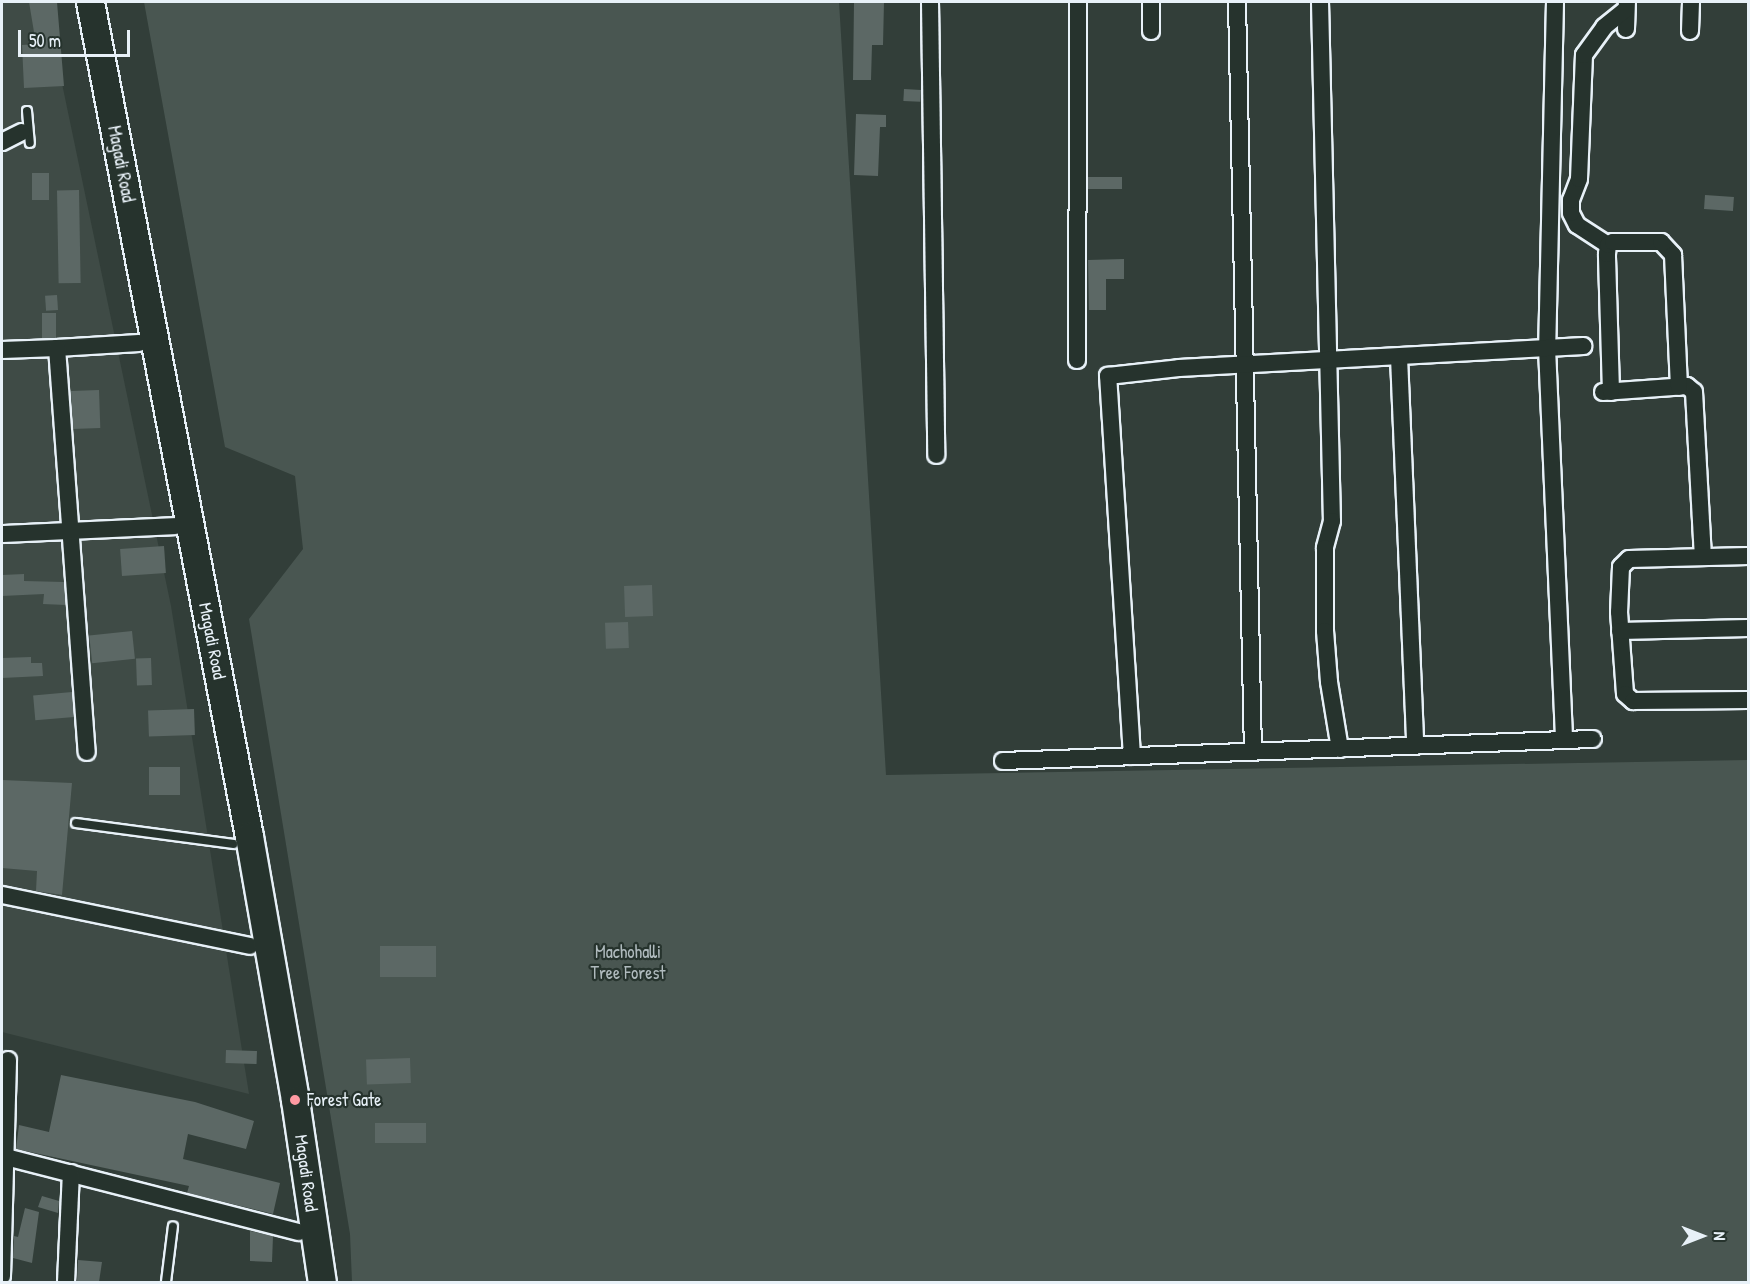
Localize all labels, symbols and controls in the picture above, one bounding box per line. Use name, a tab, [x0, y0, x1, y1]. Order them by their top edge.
scale bar	[21, 18, 134, 56]
text: 50 m	[29, 28, 61, 53]
street label: Magadi Road	[103, 124, 139, 204]
street label: Magadi Road	[194, 601, 230, 681]
park label: Machohalli Tree Forest	[590, 942, 666, 984]
place label: Forest Gate	[307, 1089, 381, 1111]
marker: Forest Gate	[288, 1093, 302, 1107]
street label: Magadi Road	[290, 1133, 322, 1213]
north arrow	[1672, 1206, 1732, 1266]
text: N	[1709, 1232, 1731, 1240]

